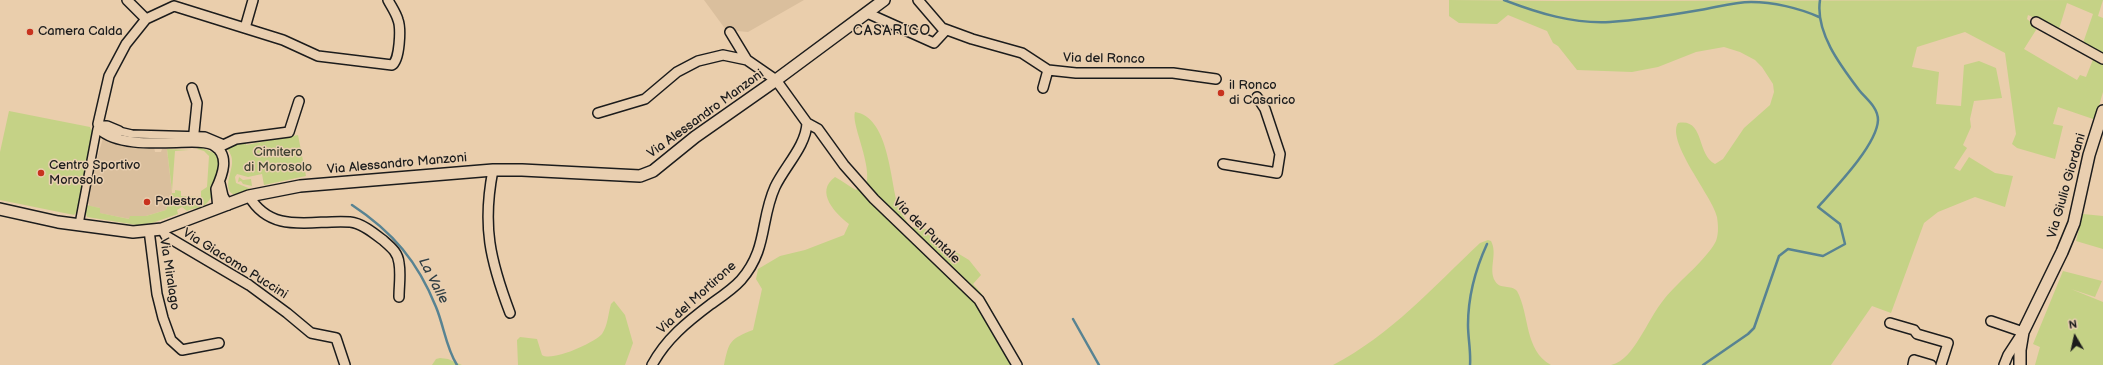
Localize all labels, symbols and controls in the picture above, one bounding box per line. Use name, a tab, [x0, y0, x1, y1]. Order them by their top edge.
district label: CASARICO	[853, 23, 931, 39]
place label: Camera Calda	[38, 24, 123, 40]
marker: Camera Calda	[25, 27, 35, 37]
street label: Via del Ronco	[1063, 50, 1145, 68]
street label: Via Alessandro Manzoni	[645, 66, 767, 162]
place label: il Ronco di Casarico	[1229, 78, 1295, 109]
marker: il Ronco di Casarico	[1216, 88, 1226, 98]
street label: Via Giulio Giordani	[2045, 132, 2089, 240]
park label: Cimitero di Morosolo	[244, 145, 312, 176]
street label: Via Alessandro Manzoni	[326, 150, 468, 178]
place label: Centro Sportivo Morosolo	[49, 158, 140, 189]
marker: Centro Sportivo Morosolo	[36, 168, 46, 178]
place label: Palestra	[155, 194, 203, 210]
street label: Via del Puntale	[889, 195, 963, 267]
marker: Palestra	[142, 197, 152, 207]
street label: Via Giacomo Puccini	[180, 225, 290, 303]
street label: Via Miralago	[156, 237, 182, 311]
water label: La Valle	[414, 255, 452, 307]
street label: Via del Mortirone	[654, 258, 740, 338]
north arrow	[2055, 317, 2095, 357]
text: N	[2068, 318, 2078, 332]

